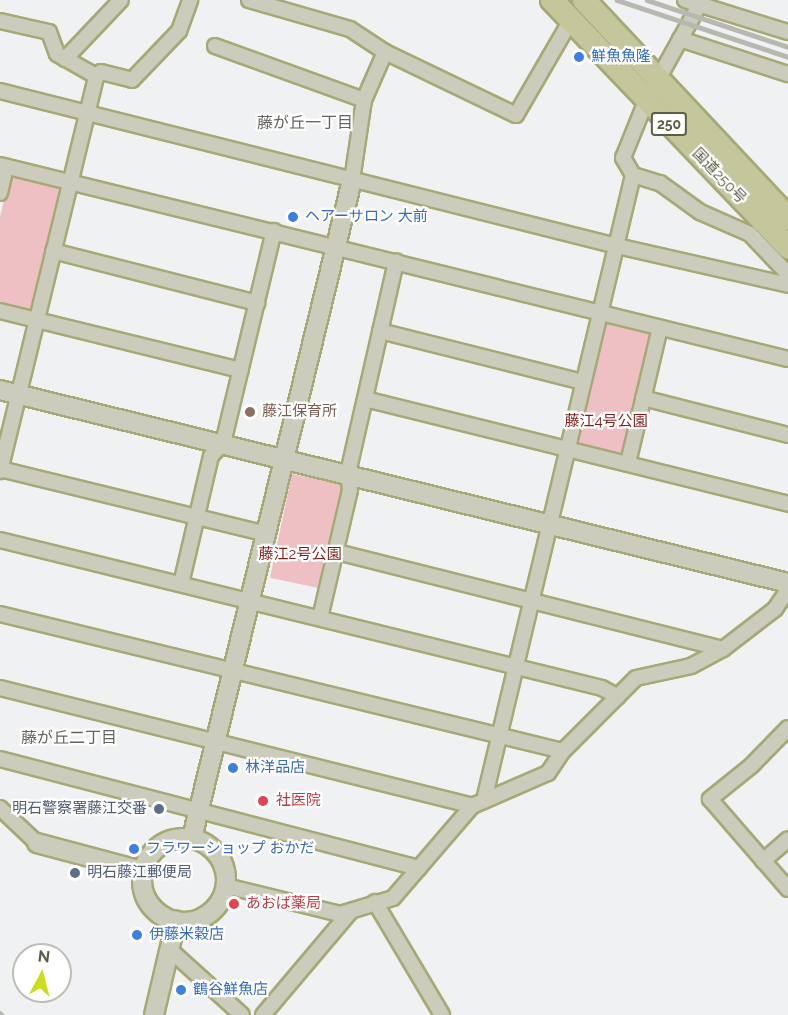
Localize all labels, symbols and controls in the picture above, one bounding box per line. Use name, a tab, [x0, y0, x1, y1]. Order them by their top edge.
place label: 鮮魚魚隆	[591, 48, 651, 66]
marker: 鮮魚魚隆	[572, 50, 586, 64]
district label: 藤が丘一丁目	[257, 113, 353, 133]
road number: 250	[650, 113, 688, 135]
street label: 国道250号	[688, 145, 750, 207]
place label: ヘアーサロン 大前	[305, 208, 428, 226]
marker: ヘアーサロン 大前	[286, 210, 300, 224]
place label: 藤江保育所	[262, 403, 337, 421]
marker: 藤江保育所	[243, 405, 257, 419]
park label: 藤江4号公園	[564, 413, 648, 431]
park label: 藤江2号公園	[259, 546, 341, 564]
district label: 藤が丘二丁目	[21, 728, 117, 748]
place label: 林洋品店	[245, 759, 305, 777]
marker: 林洋品店	[226, 761, 240, 775]
marker: 社医院	[254, 792, 272, 810]
place label: 社医院	[276, 792, 321, 810]
place label: 明石警察署藤江交番	[12, 800, 147, 818]
marker: 明石警察署藤江交番	[152, 802, 166, 816]
place label: フラワーショップ おかだ	[146, 840, 315, 858]
marker: フラワーショップ おかだ	[127, 842, 141, 856]
place label: 明石藤江郵便局	[87, 864, 192, 882]
marker: 明石藤江郵便局	[68, 866, 82, 880]
place label: あおば薬局	[246, 895, 321, 913]
marker: あおば薬局	[227, 897, 241, 911]
place label: 伊藤米穀店	[149, 926, 224, 944]
marker: 伊藤米穀店	[130, 928, 144, 942]
north arrow	[12, 943, 72, 1003]
text: N	[37, 946, 51, 967]
place label: 鶴谷鮮魚店	[193, 981, 268, 999]
marker: 鶴谷鮮魚店	[174, 983, 188, 997]

